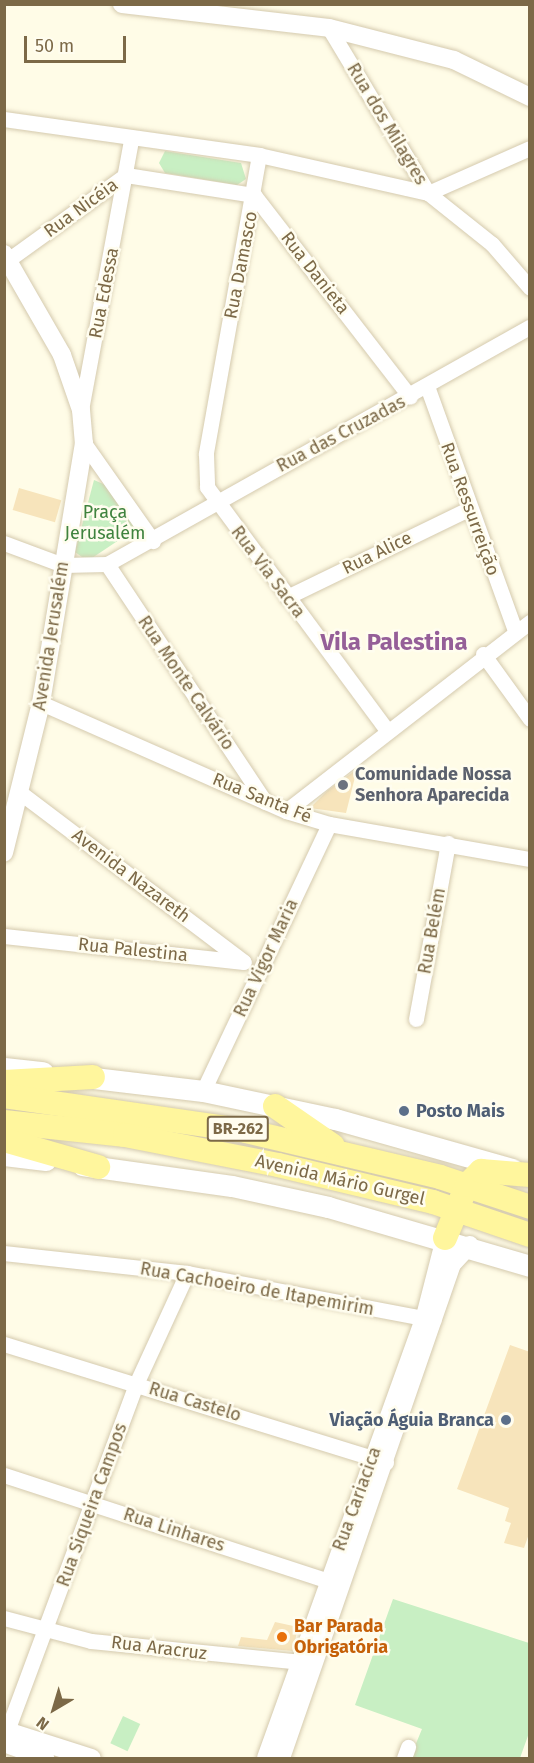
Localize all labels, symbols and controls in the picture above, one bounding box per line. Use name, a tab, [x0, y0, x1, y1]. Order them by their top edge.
scale bar	[27, 24, 129, 62]
text: 50 m	[35, 35, 74, 57]
street label: Rua dos Milagres	[342, 59, 432, 189]
street label: Rua Nicéia	[40, 174, 122, 242]
street label: Rua Damasco	[220, 209, 262, 321]
street label: Rua Danieta	[276, 227, 354, 319]
street label: Rua Edessa	[85, 246, 123, 340]
street label: Rua das Cruzadas	[273, 391, 409, 477]
street label: Rua Ressurreição	[436, 439, 504, 579]
park label: Praça Jerusalém	[65, 502, 145, 544]
street label: Rua Via Sacra	[226, 522, 310, 622]
street label: Rua Alice	[339, 527, 415, 579]
street label: Avenida Jerusalém	[29, 560, 73, 712]
street label: Rua Monte Calvário	[133, 612, 239, 754]
district label: Vila Palestina	[320, 629, 468, 657]
place label: Comunidade Nossa Senhora Aparecida	[355, 764, 512, 806]
street label: Rua Santa Fé	[209, 768, 315, 828]
marker: Comunidade Nossa Senhora Aparecida	[336, 778, 350, 792]
street label: Avenida Nazareth	[68, 824, 194, 928]
street label: Rua Belém	[414, 886, 450, 976]
street label: Rua Vigor Maria	[229, 895, 303, 1021]
street label: Rua Palestina	[77, 933, 189, 967]
place label: Posto Mais	[416, 1100, 505, 1122]
marker: Posto Mais	[397, 1104, 411, 1118]
road number: BR-262	[206, 1116, 270, 1142]
street label: Avenida Mário Gurgel	[253, 1150, 427, 1210]
street label: Rua Cachoeiro de Itapemirim	[138, 1258, 376, 1320]
street label: Rua Castelo	[146, 1378, 244, 1426]
place label: Viação Águia Branca	[330, 1409, 494, 1431]
marker: Viação Águia Branca	[499, 1413, 513, 1427]
street label: Rua Siqueira Campos	[52, 1420, 132, 1590]
street label: Rua Cariacica	[328, 1444, 386, 1554]
street label: Rua Linhares	[121, 1503, 227, 1557]
place label: Bar Parada Obrigatória	[294, 1616, 388, 1658]
marker: Bar Parada Obrigatória	[275, 1630, 289, 1644]
street label: Rua Aracruz	[110, 1631, 208, 1665]
north arrow	[24, 1679, 84, 1739]
text: N	[33, 1713, 53, 1734]

